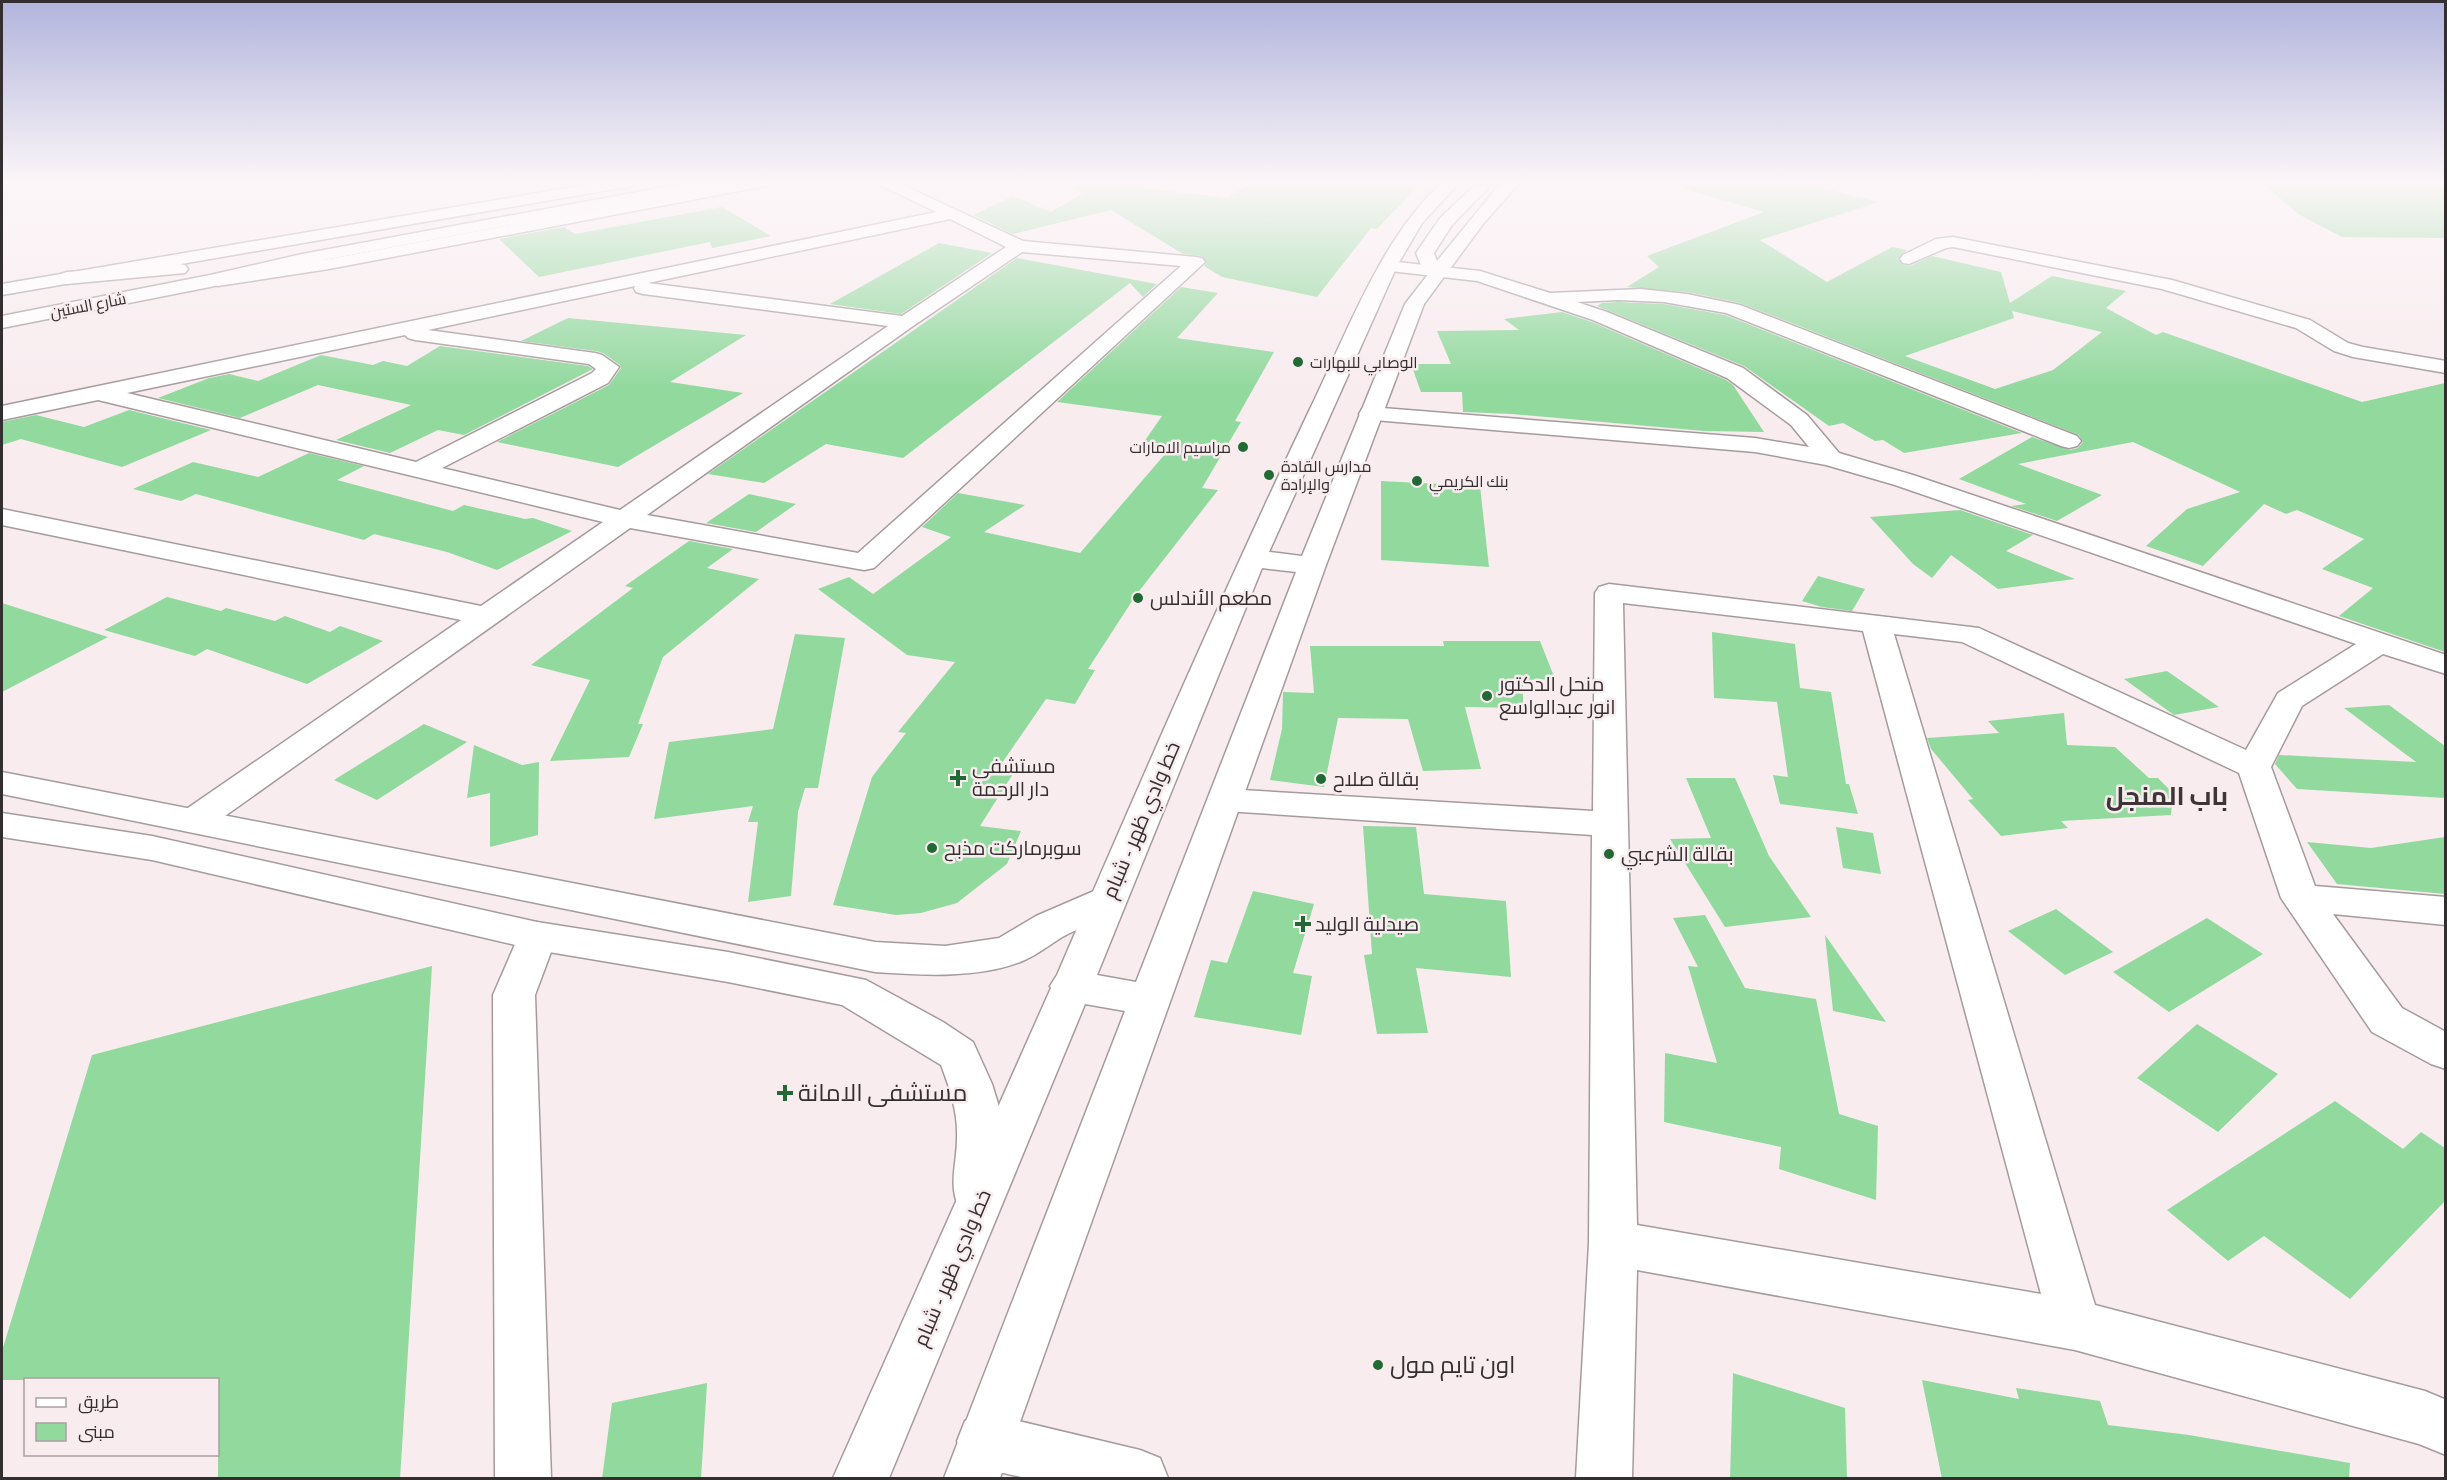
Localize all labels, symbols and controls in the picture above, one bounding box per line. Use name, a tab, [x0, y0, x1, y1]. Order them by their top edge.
street label: شارع الستين	[49, 290, 128, 324]
place label: الوصابي للبهارات	[1310, 354, 1418, 376]
marker: الوصابي للبهارات	[1291, 355, 1305, 369]
place label: مراسيم الامارات	[1129, 439, 1231, 459]
marker: مراسيم الامارات	[1236, 440, 1250, 454]
place label: مدارس القادة والإرادة	[1281, 458, 1371, 494]
marker: مدارس القادة والإرادة	[1262, 468, 1276, 482]
place label: بنك الكريمي	[1429, 473, 1509, 495]
marker: بنك الكريمي	[1410, 474, 1424, 488]
place label: مطعم الأندلس	[1150, 587, 1272, 612]
marker: مطعم الأندلس	[1131, 591, 1145, 605]
place label: منحل الدكتور انور عبدالواسع	[1498, 673, 1616, 721]
marker: منحل الدكتور انور عبدالواسع	[1480, 689, 1494, 703]
street label: خط وادي ظهر - شبام	[1098, 738, 1189, 904]
place label: مستشفى دار الرحمة	[972, 755, 1056, 801]
place label: بقالة صلاح	[1333, 768, 1419, 793]
marker: مستشفى دار الرحمة	[949, 769, 967, 787]
marker: بقالة صلاح	[1314, 772, 1328, 786]
district label: باب المنجل	[2106, 782, 2228, 812]
place label: سوبرمارکت مذبح	[944, 837, 1081, 862]
marker: سوبرمارکت مذبح	[925, 841, 939, 855]
place label: بقالة الشرعبي	[1621, 843, 1734, 870]
marker: بقالة الشرعبي	[1602, 847, 1616, 861]
place label: صيدلية الوليد	[1315, 913, 1419, 936]
marker: صيدلية الوليد	[1296, 917, 1310, 931]
place label: مستشفى الامانة	[798, 1079, 967, 1107]
marker: مستشفى الامانة	[776, 1084, 794, 1102]
street label: خط وادي ظهر - شبام	[909, 1186, 1000, 1352]
place label: اون تايم مول	[1390, 1351, 1516, 1381]
marker: اون تايم مول	[1371, 1358, 1385, 1372]
legend	[24, 1378, 219, 1456]
text: طريق	[78, 1392, 119, 1414]
text: مبنى	[78, 1422, 115, 1443]

